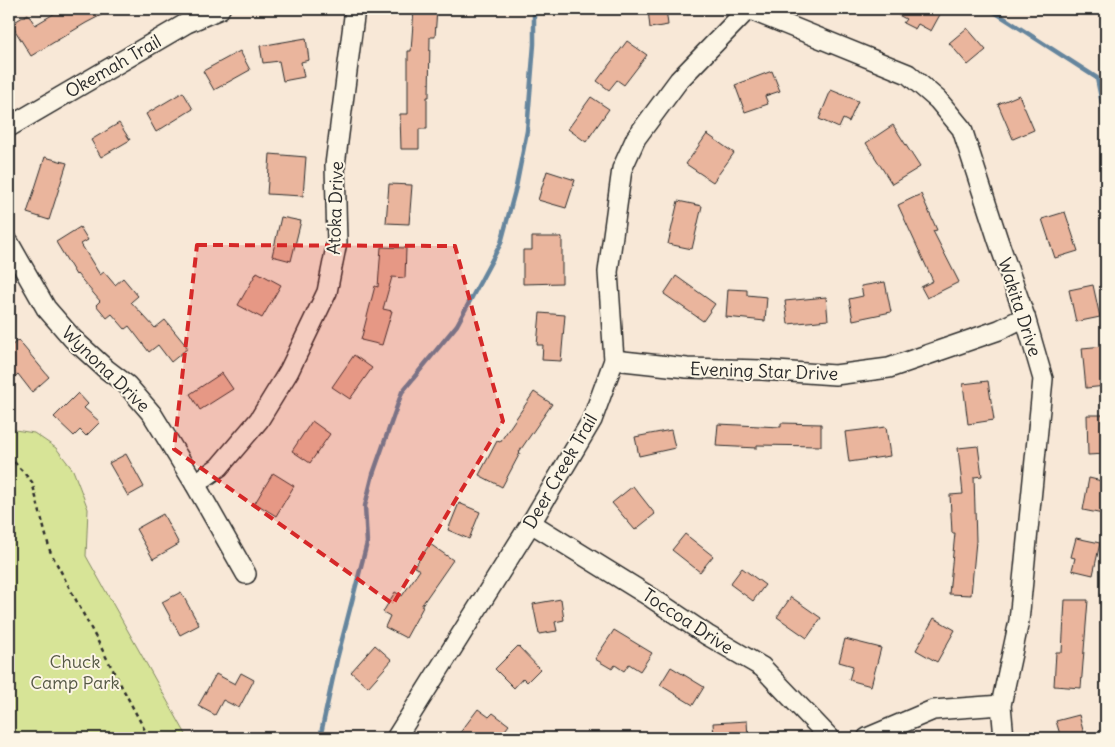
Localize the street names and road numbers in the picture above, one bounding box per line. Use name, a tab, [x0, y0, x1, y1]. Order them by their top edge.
street label: Okemah Trail	[61, 29, 165, 103]
street label: Atoka Drive	[322, 161, 348, 255]
street label: Wakita Drive	[993, 255, 1047, 359]
street label: Wynona Drive	[57, 321, 155, 417]
street label: Evening Star Drive	[690, 357, 838, 385]
street label: Deer Creek Trail	[518, 409, 602, 533]
street label: Toccoa Drive	[638, 583, 738, 659]

